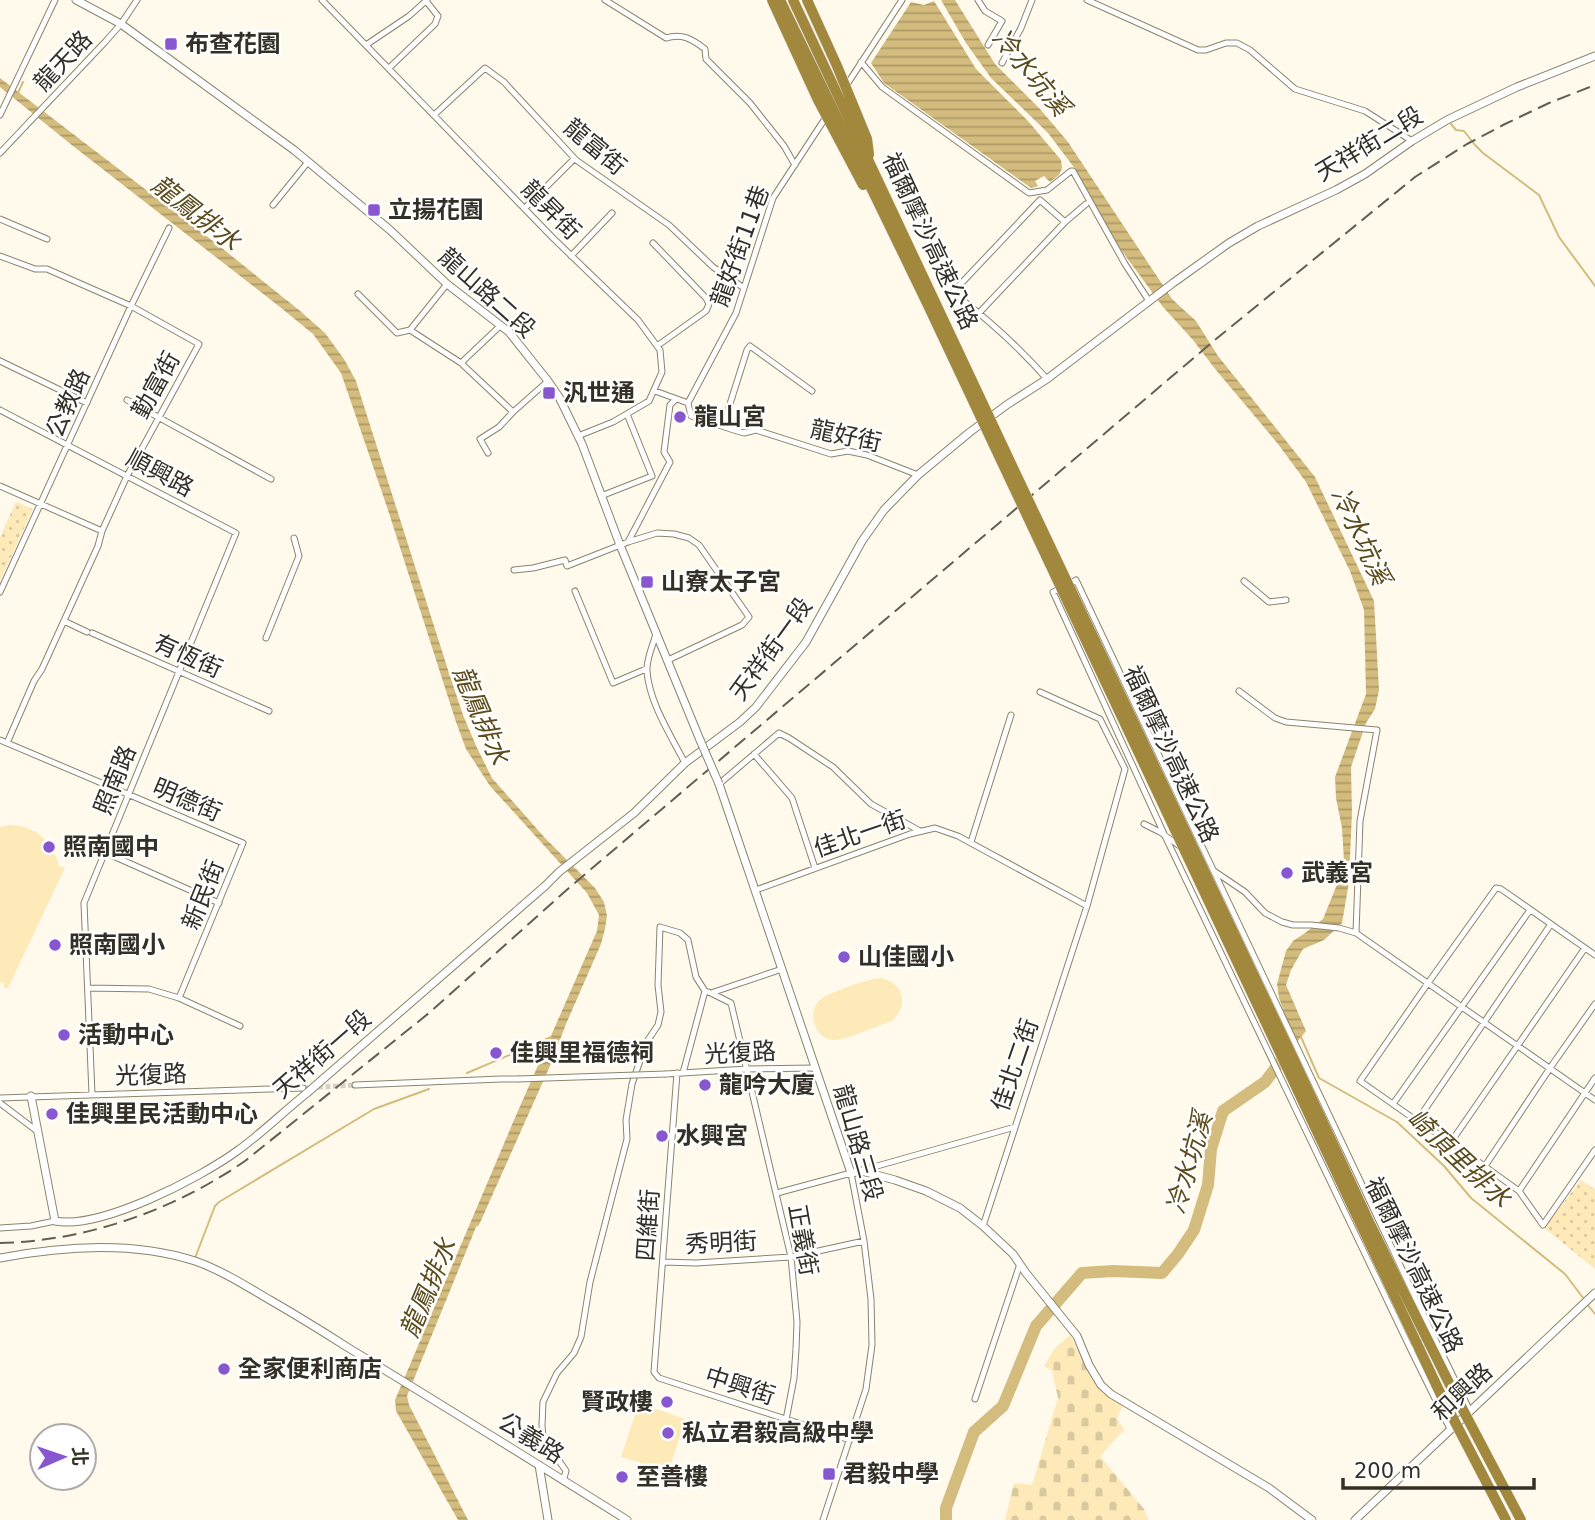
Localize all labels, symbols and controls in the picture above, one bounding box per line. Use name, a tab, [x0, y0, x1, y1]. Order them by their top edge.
water label: 冷水坑溪	[986, 23, 1078, 125]
street label: 龍天路	[28, 25, 98, 97]
place label: 布查花園	[185, 30, 281, 58]
marker: 布查花園	[163, 36, 179, 52]
street label: 天祥街二段	[1310, 101, 1428, 187]
street label: 龍富街	[558, 113, 632, 181]
street label: 福爾摩沙高速公路	[877, 148, 983, 334]
water label: 龍鳳排水	[146, 169, 247, 257]
street label: 龍昇街	[516, 175, 586, 245]
street label: 龍好街11巷	[705, 182, 775, 310]
place label: 立揚花園	[388, 196, 484, 224]
marker: 立揚花園	[366, 202, 382, 218]
street label: 龍山路二段	[433, 242, 541, 344]
street label: 勤富街	[126, 347, 186, 423]
street label: 公教路	[41, 364, 95, 442]
place label: 汎世通	[563, 379, 635, 407]
marker: 汎世通	[541, 385, 557, 401]
place label: 龍山宮	[694, 403, 766, 431]
marker: 龍山宮	[672, 409, 688, 425]
street label: 龍好街	[808, 415, 884, 457]
street label: 順興路	[122, 444, 198, 502]
water label: 冷水坑溪	[1325, 483, 1398, 593]
place label: 山寮太子宮	[661, 568, 781, 596]
marker: 山寮太子宮	[639, 574, 655, 590]
street label: 天祥街一段	[724, 592, 818, 706]
street label: 有恆街	[149, 629, 227, 683]
water label: 龍鳳排水	[447, 661, 516, 770]
street label: 福爾摩沙高速公路	[1118, 661, 1224, 847]
street label: 照南路	[89, 741, 141, 819]
street label: 明德街	[148, 773, 226, 827]
street label: 佳北一街	[810, 805, 910, 863]
place label: 照南國中	[63, 833, 159, 861]
marker: 照南國中	[41, 839, 57, 855]
street label: 新民街	[177, 856, 229, 934]
place label: 武義宮	[1301, 859, 1373, 887]
marker: 武義宮	[1279, 865, 1295, 881]
place label: 照南國小	[69, 931, 165, 959]
marker: 照南國小	[47, 937, 63, 953]
place label: 山佳國小	[858, 943, 954, 971]
marker: 山佳國小	[836, 949, 852, 965]
street label: 天祥街一段	[268, 1004, 376, 1104]
street label: 佳北二街	[986, 1015, 1044, 1115]
place label: 活動中心	[78, 1021, 174, 1049]
marker: 活動中心	[56, 1027, 72, 1043]
street label: 光復路	[703, 1037, 777, 1069]
place label: 佳興里福德祠	[510, 1039, 654, 1067]
marker: 佳興里福德祠	[488, 1045, 504, 1061]
street label: 光復路	[115, 1060, 187, 1090]
place label: 龍吟大廈	[719, 1071, 815, 1099]
marker: 龍吟大廈	[697, 1077, 713, 1093]
street label: 龍山路三段	[828, 1081, 888, 1205]
place label: 佳興里民活動中心	[66, 1100, 258, 1128]
water label: 崎頂里排水	[1401, 1103, 1517, 1214]
water label: 冷水坑溪	[1160, 1105, 1219, 1217]
marker: 佳興里民活動中心	[44, 1106, 60, 1122]
place label: 水興宮	[676, 1122, 748, 1150]
marker: 水興宮	[654, 1128, 670, 1144]
street label: 福爾摩沙高速公路	[1359, 1173, 1469, 1357]
street label: 四維街	[632, 1188, 664, 1262]
street label: 正義街	[783, 1202, 823, 1278]
street label: 秀明街	[684, 1227, 758, 1259]
water label: 龍鳳排水	[394, 1233, 463, 1342]
place label: 全家便利商店	[238, 1355, 382, 1383]
street label: 和興路	[1426, 1357, 1498, 1427]
marker: 全家便利商店	[216, 1361, 232, 1377]
street label: 中興街	[701, 1362, 779, 1410]
place label: 賢政樓	[581, 1388, 653, 1416]
marker: 賢政樓	[659, 1394, 675, 1410]
street label: 公義路	[493, 1407, 569, 1469]
place label: 私立君毅高級中學	[682, 1419, 874, 1447]
north arrow	[28, 1422, 98, 1492]
marker: 私立君毅高級中學	[660, 1425, 676, 1441]
scale bar	[1343, 1446, 1534, 1490]
text: 北	[69, 1447, 91, 1466]
text: 200 m	[1354, 1459, 1421, 1483]
place label: 君毅中學	[843, 1460, 939, 1488]
place label: 至善樓	[636, 1463, 708, 1491]
marker: 君毅中學	[821, 1466, 837, 1482]
marker: 至善樓	[614, 1469, 630, 1485]

